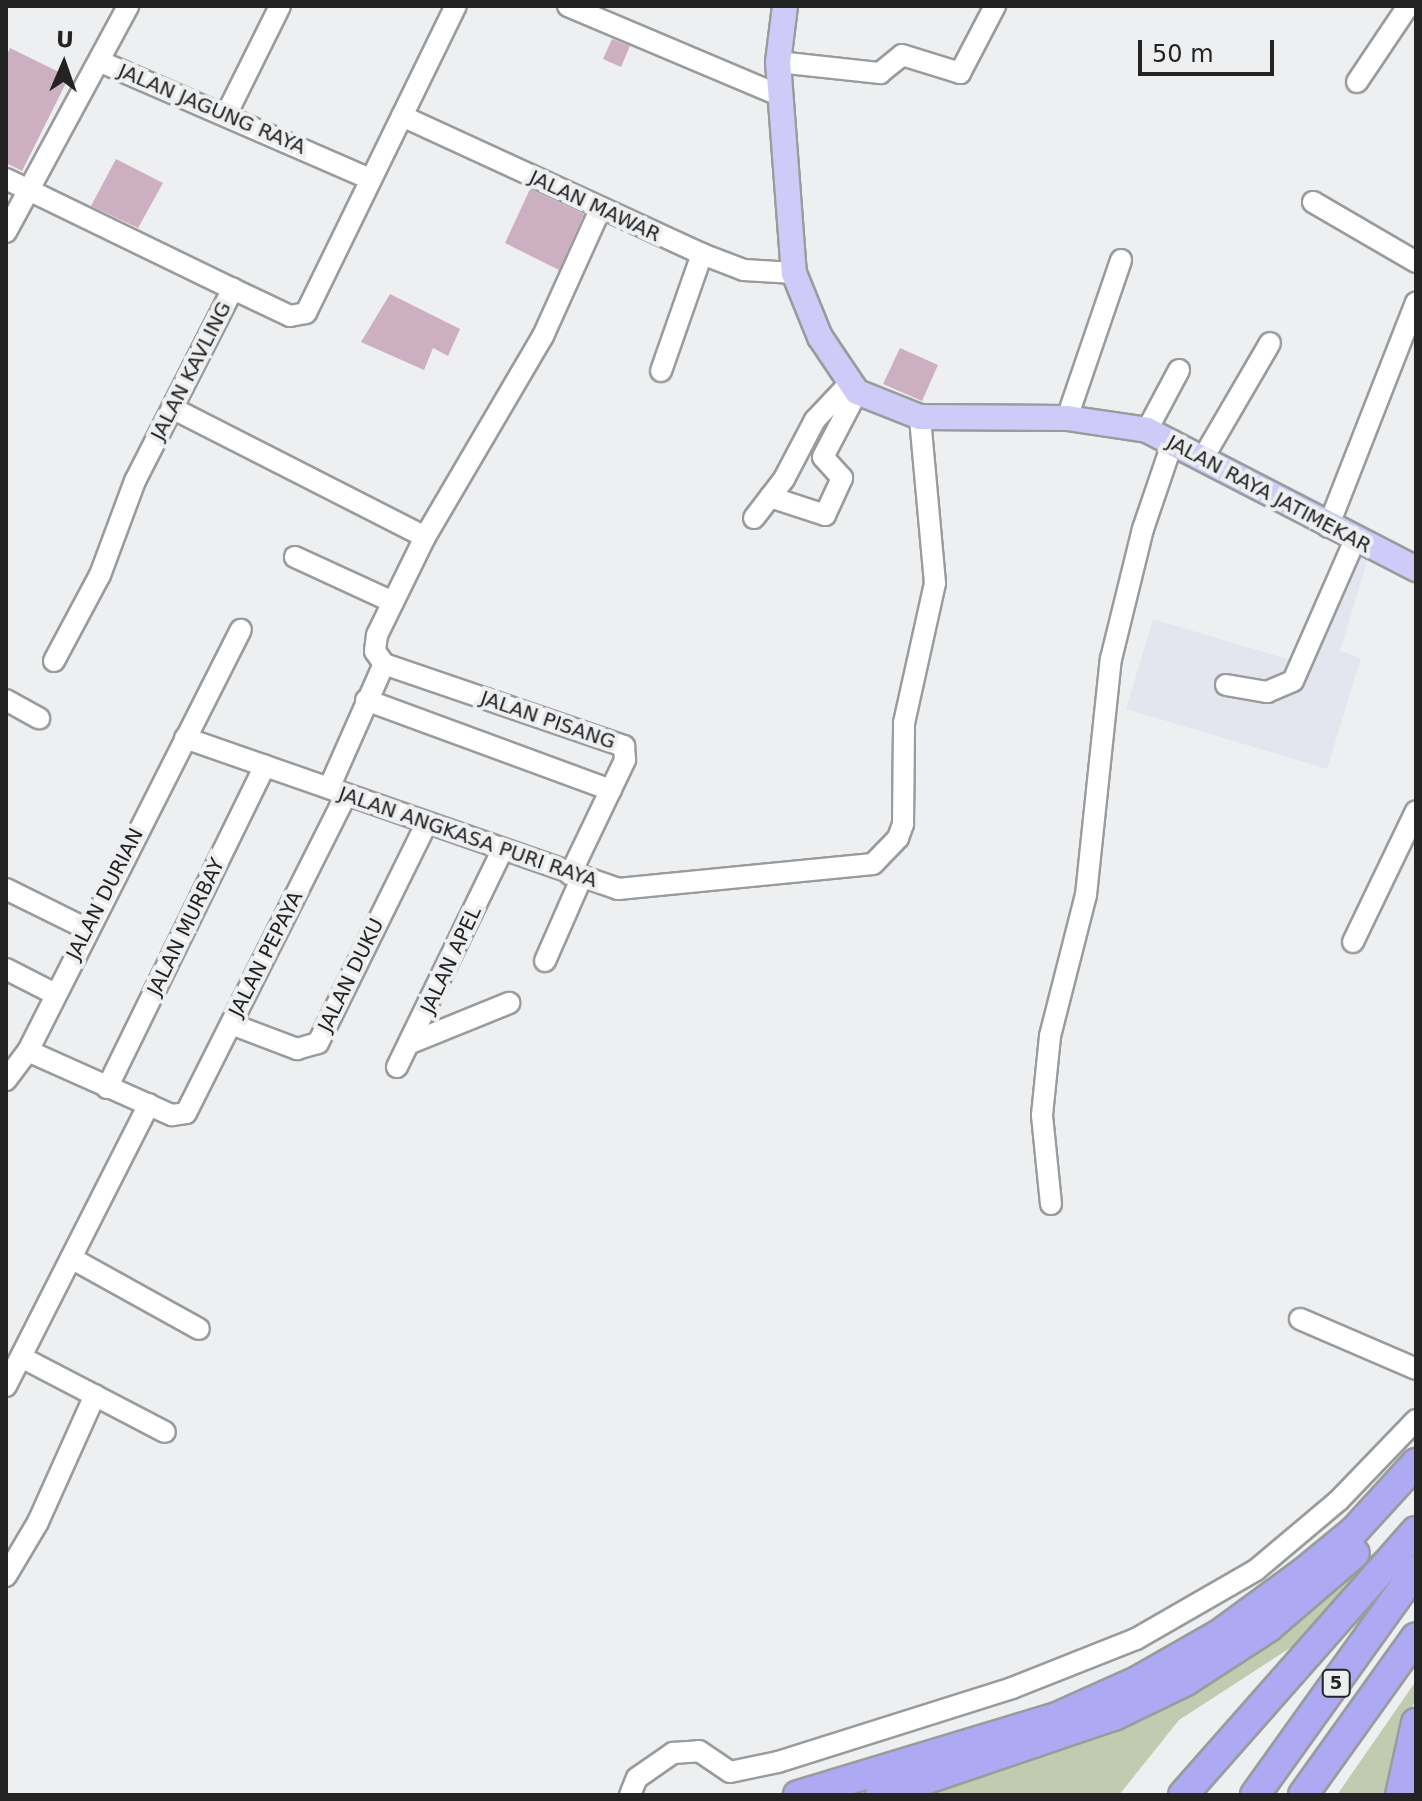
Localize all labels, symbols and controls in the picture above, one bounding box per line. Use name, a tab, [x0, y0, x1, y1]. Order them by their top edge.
north arrow	[24, 24, 104, 104]
scale bar	[1142, 24, 1278, 74]
text: U	[55, 27, 74, 52]
text: 50 m	[1152, 40, 1214, 68]
street label: JALAN JAGUNG RAYA	[115, 59, 309, 159]
street label: JALAN MAWAR	[526, 165, 664, 247]
street label: JALAN KAVLING	[146, 298, 236, 444]
street label: JALAN RAYA JATIMEKAR	[1163, 430, 1375, 558]
street label: JALAN PISANG	[477, 686, 619, 754]
street label: JALAN ANGKASA PURI RAYA	[336, 781, 600, 893]
street label: JALAN DURIAN	[62, 824, 148, 964]
street label: JALAN MURBAY	[142, 854, 230, 1000]
street label: JALAN PEPAYA	[224, 887, 308, 1021]
street label: JALAN APEL	[416, 903, 486, 1017]
street label: JALAN DUKU	[313, 914, 389, 1036]
road number: 5	[1320, 1669, 1352, 1697]

